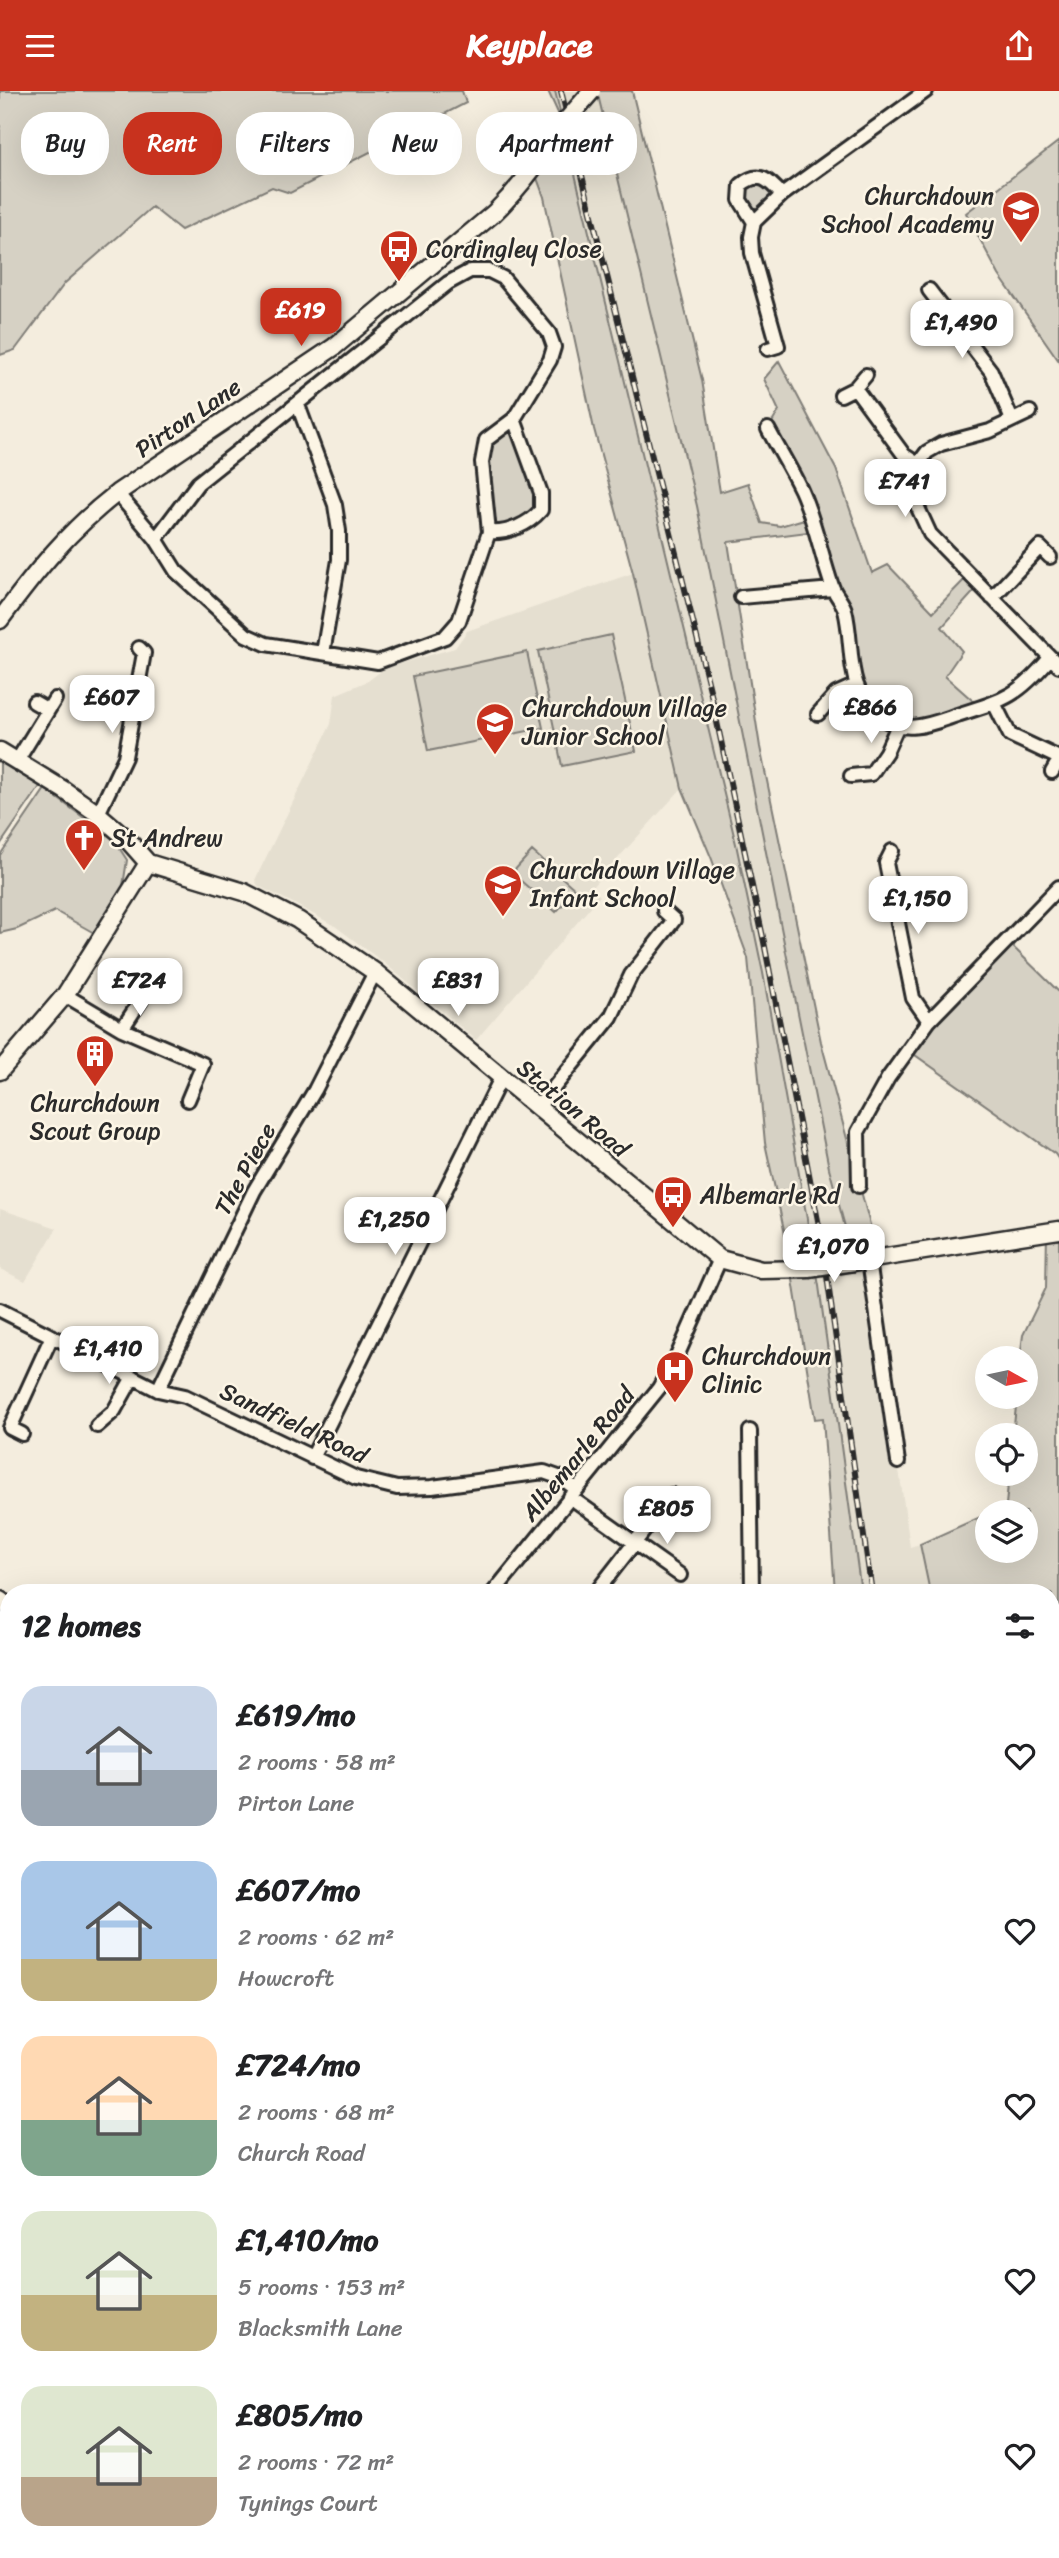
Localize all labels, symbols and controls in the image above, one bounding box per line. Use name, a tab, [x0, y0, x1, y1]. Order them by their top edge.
text: Keyplace	[467, 17, 592, 74]
icon: menu	[21, 27, 59, 65]
icon: share	[1000, 27, 1038, 65]
chip: Buy	[21, 112, 109, 175]
chip: Rent	[123, 112, 222, 175]
chip: Filters	[236, 112, 354, 175]
chip: New	[368, 112, 462, 175]
chip: Apartment	[476, 112, 637, 175]
place label: Churchdown School Academy	[821, 175, 995, 245]
school or university icon: Churchdown School Academy	[1000, 189, 1042, 244]
bus stop icon: Cordingley Close	[378, 228, 420, 283]
place label: Cordingley Close	[426, 228, 602, 270]
pin: £619	[260, 289, 342, 348]
text: £619	[276, 290, 326, 331]
pin: £1,490	[905, 301, 1019, 360]
text: £1,490	[926, 302, 998, 343]
street label: Pirton Lane	[126, 367, 250, 469]
pin: £741	[864, 459, 946, 519]
text: £741	[880, 461, 930, 502]
pin: £607	[71, 675, 153, 735]
text: £607	[86, 677, 138, 718]
pin: £866	[830, 685, 912, 745]
place label: Churchdown Village Junior School	[521, 687, 727, 757]
text: £866	[845, 687, 897, 728]
school or university icon: Churchdown Village Junior School	[474, 701, 516, 756]
church icon: St Andrew	[63, 817, 105, 872]
place label: St Andrew	[111, 817, 223, 859]
place label: Churchdown Village Infant School	[529, 849, 735, 919]
school or university icon: Churchdown Village Infant School	[482, 863, 524, 918]
pin: £1,150	[861, 877, 975, 936]
text: £1,150	[885, 878, 951, 919]
pin: £724	[99, 958, 181, 1018]
pin: £831	[417, 958, 499, 1018]
text: £724	[114, 960, 166, 1001]
text: £831	[434, 960, 482, 1001]
building icon: Churchdown Scout Group	[74, 1033, 116, 1088]
street label: Station Road	[507, 1048, 641, 1170]
place label: Churchdown Scout Group	[29, 1082, 161, 1152]
street label: The Piece	[202, 1115, 288, 1223]
bus stop icon: Albemarle Rd	[652, 1174, 694, 1229]
place label: Albemarle Rd	[699, 1174, 841, 1216]
pin: £1,250	[338, 1197, 452, 1257]
text: £1,250	[360, 1199, 430, 1240]
pin: £1,070	[777, 1225, 891, 1284]
text: £1,070	[799, 1226, 869, 1267]
pin: £1,410	[52, 1327, 166, 1386]
text: £1,410	[75, 1328, 143, 1369]
place label: Churchdown Clinic	[702, 1335, 831, 1405]
north arrow	[975, 1346, 1038, 1409]
map controls	[975, 1346, 1038, 1563]
hospital icon: Churchdown Clinic	[654, 1349, 696, 1404]
street label: Sandfield Road	[213, 1370, 376, 1476]
street label: Albemarle Road	[509, 1376, 647, 1532]
button: locate	[975, 1423, 1038, 1486]
pin: £805	[626, 1487, 708, 1546]
text: £805	[640, 1488, 694, 1529]
button: layers	[975, 1500, 1038, 1563]
text: 12 homes	[21, 1599, 141, 1653]
icon: filters	[1001, 1607, 1039, 1645]
text: £619/mo	[238, 1688, 355, 1742]
icon: home	[77, 1714, 161, 1798]
icon: heart	[1001, 1737, 1039, 1775]
text: 2 rooms · 58 m²	[238, 1742, 396, 1783]
text: Pirton Lane	[238, 1783, 354, 1824]
text: £607/mo	[238, 1863, 360, 1917]
icon: home	[77, 1889, 161, 1973]
icon: heart	[1001, 1912, 1039, 1950]
text: 2 rooms · 62 m²	[238, 1917, 394, 1958]
text: Howcroft	[238, 1958, 334, 1999]
text: £724/mo	[238, 2038, 360, 2092]
icon: home	[77, 2064, 161, 2148]
icon: heart	[1001, 2087, 1039, 2125]
text: 2 rooms · 68 m²	[238, 2092, 395, 2133]
text: Church Road	[238, 2133, 365, 2174]
text: £1,410/mo	[238, 2213, 379, 2267]
icon: home	[77, 2239, 161, 2323]
icon: heart	[1001, 2262, 1039, 2300]
text: 5 rooms · 153 m²	[238, 2267, 405, 2308]
text: Blacksmith Lane	[238, 2308, 403, 2349]
text: £805/mo	[238, 2388, 362, 2442]
icon: home	[77, 2414, 161, 2498]
icon: heart	[1001, 2437, 1039, 2475]
text: 2 rooms · 72 m²	[238, 2442, 394, 2483]
text: Tynings Court	[238, 2483, 378, 2524]

